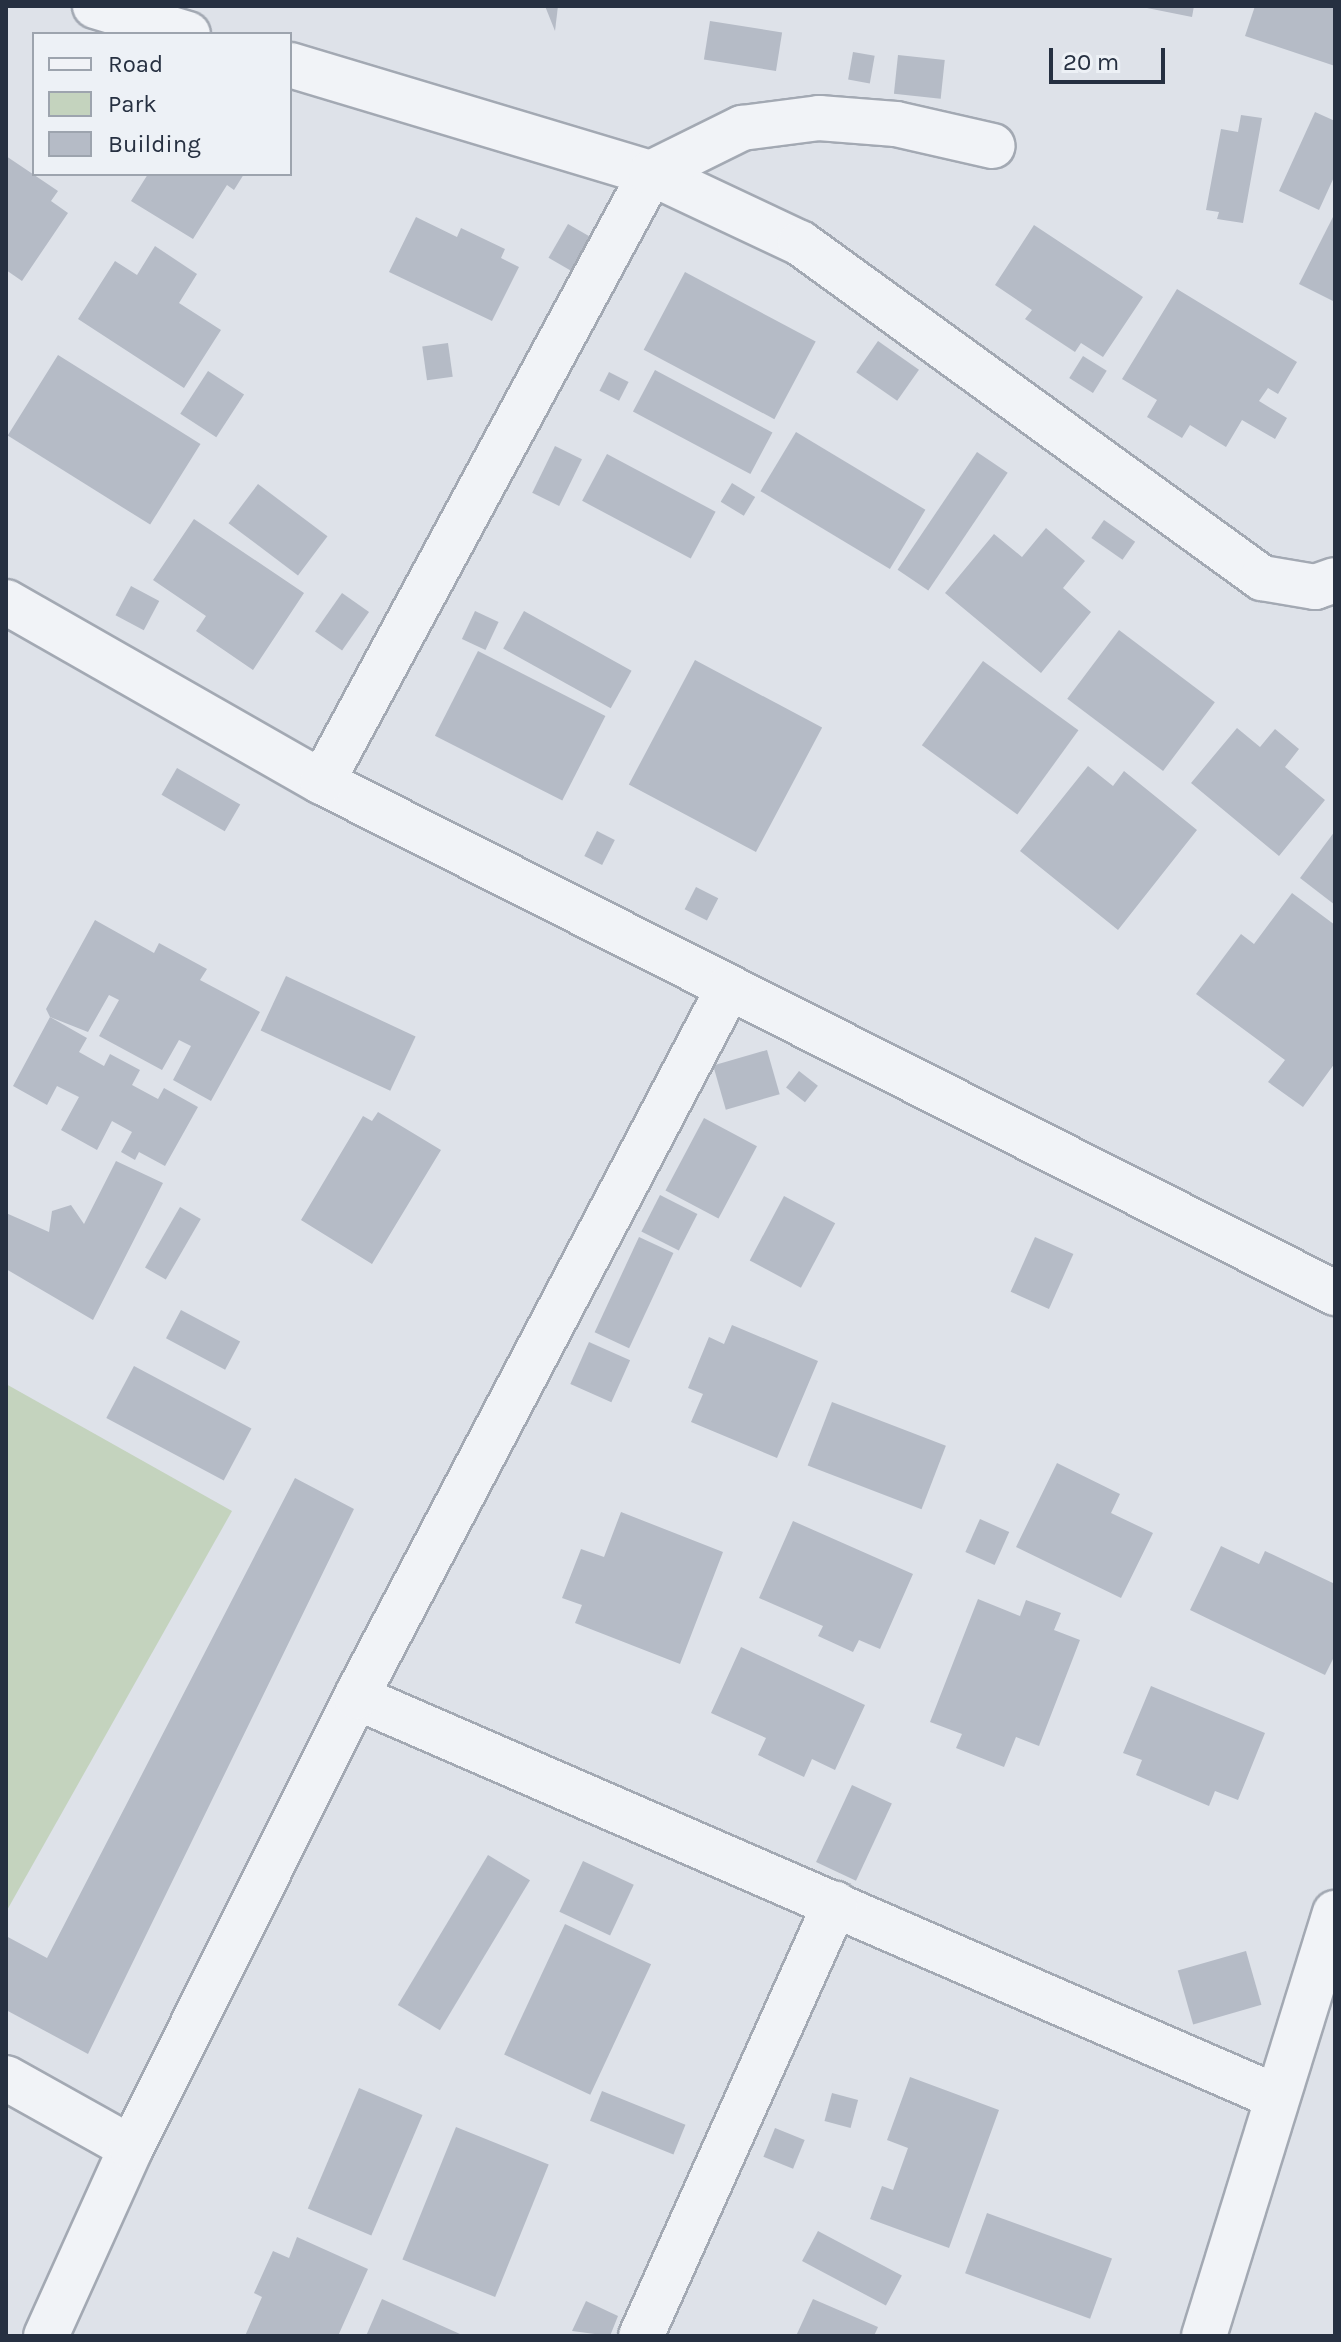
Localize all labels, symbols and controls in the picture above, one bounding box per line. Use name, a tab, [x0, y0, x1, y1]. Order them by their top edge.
legend	[32, 32, 292, 176]
scale bar	[1053, 32, 1169, 82]
text: 20 m	[1063, 48, 1119, 76]
text: Road	[108, 50, 163, 78]
text: Park	[108, 90, 157, 118]
text: Building	[108, 130, 201, 158]

